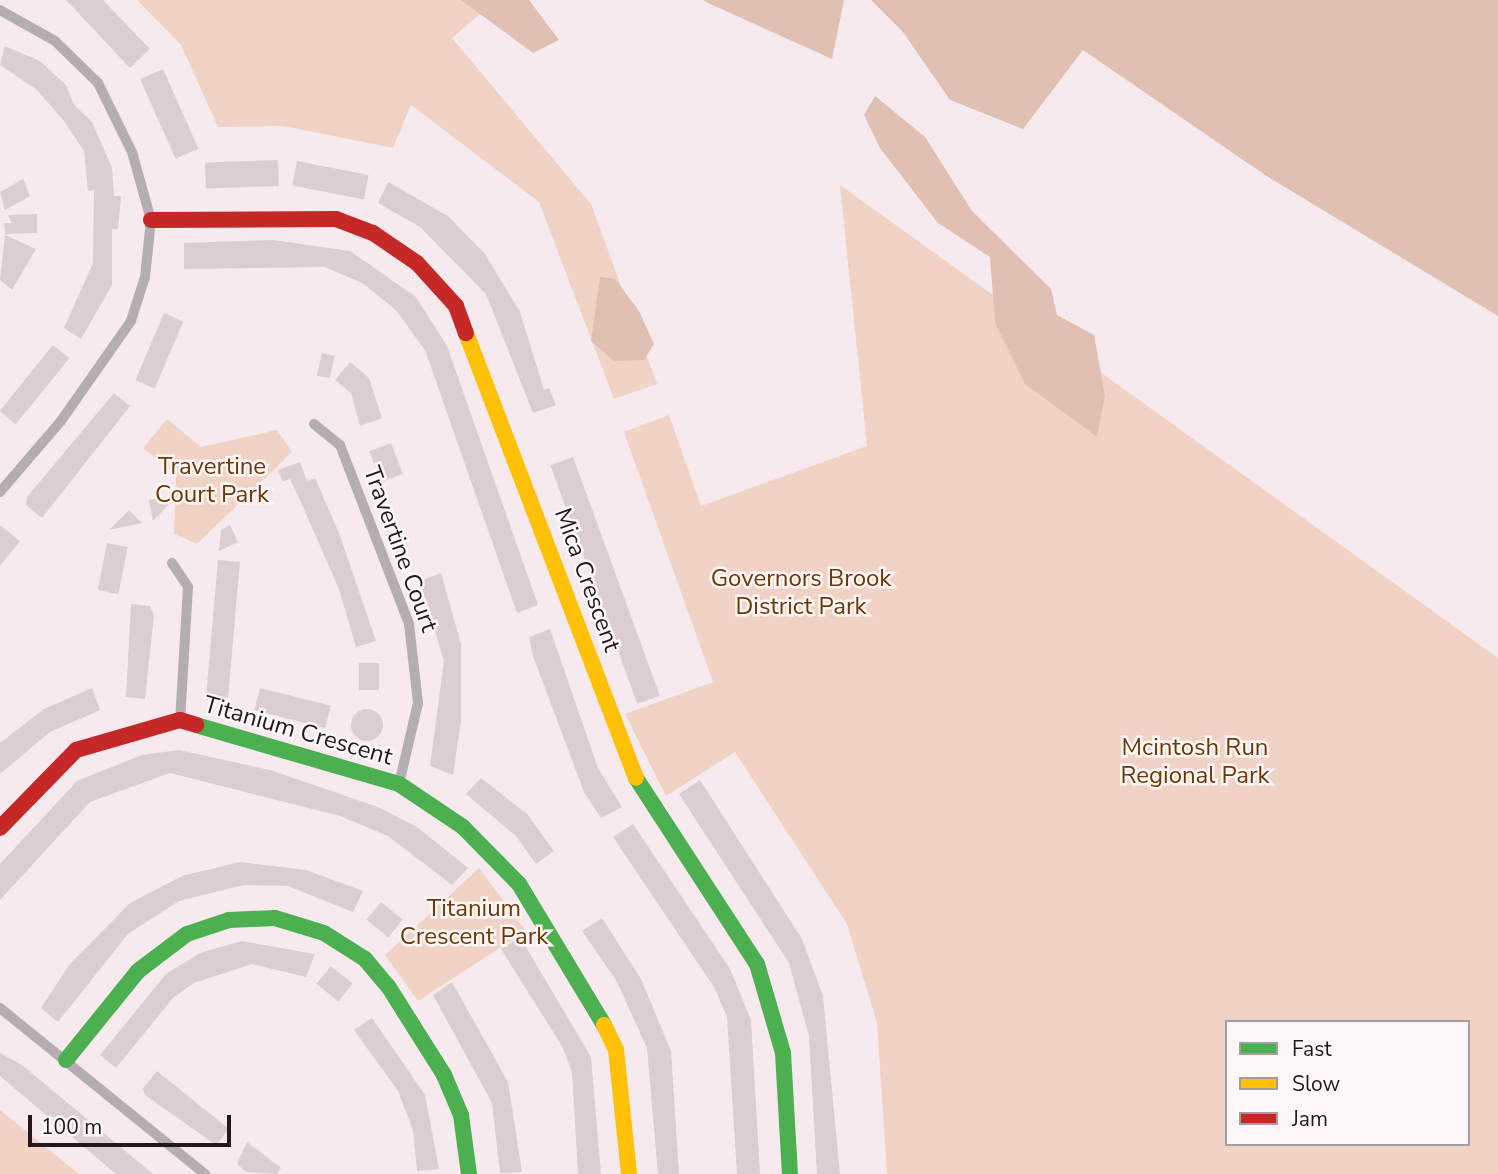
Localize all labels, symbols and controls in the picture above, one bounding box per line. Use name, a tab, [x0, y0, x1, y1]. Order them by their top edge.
park label: Travertine Court Park	[155, 453, 269, 509]
street label: Travertine Court	[357, 462, 443, 636]
street label: Mica Crescent	[548, 504, 626, 656]
park label: Governors Brook District Park	[711, 565, 891, 621]
street label: Titanium Crescent	[200, 690, 396, 772]
park label: Mcintosh Run Regional Park	[1120, 734, 1270, 790]
park label: Titanium Crescent Park	[400, 895, 548, 951]
legend	[1225, 1020, 1470, 1146]
text: Fast	[1292, 1035, 1332, 1063]
text: Slow	[1292, 1070, 1340, 1098]
scale bar	[32, 1100, 234, 1144]
text: Jam	[1292, 1105, 1328, 1133]
text: 100 m	[41, 1113, 102, 1141]

